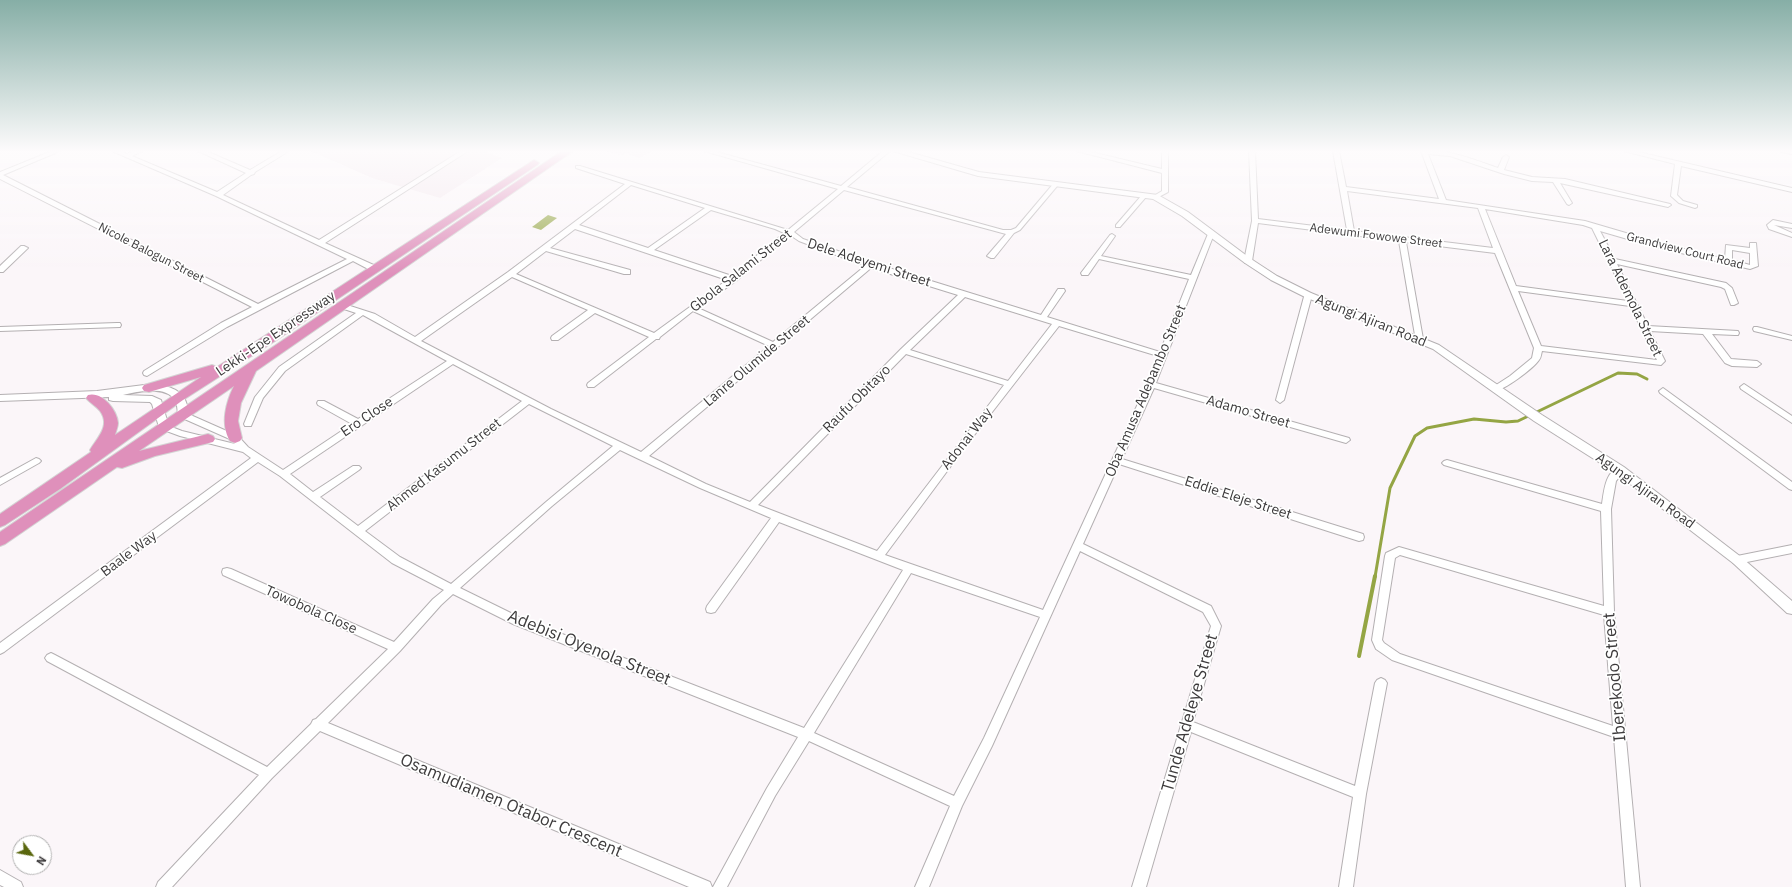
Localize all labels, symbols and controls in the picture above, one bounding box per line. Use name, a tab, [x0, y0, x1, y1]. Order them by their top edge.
street label: Nicole Balogun Street	[96, 220, 206, 286]
street label: Adewumi Fowowe Street	[1309, 221, 1443, 251]
street label: Gbola Salami Street	[687, 226, 795, 316]
street label: Grandview Court Road	[1625, 229, 1745, 273]
street label: Dele Adeyemi Street	[805, 235, 933, 291]
street label: Lara Ademola Street	[1594, 237, 1666, 359]
street label: Lekki-Epe Expressway	[213, 288, 339, 380]
street label: Agungi Ajiran Road	[1313, 291, 1429, 351]
street label: Oba Amusa Adebambo Street	[1102, 302, 1190, 480]
street label: Lanre Olumide Street	[701, 312, 813, 410]
street label: Raufu Obitayo	[820, 362, 894, 436]
street label: Adamo Street	[1204, 392, 1292, 432]
street label: Ero Close	[338, 393, 396, 441]
street label: Adonai Way	[938, 405, 996, 473]
street label: Ahmed Kasumu Street	[383, 415, 505, 515]
street label: Agungi Ajiran Road	[1592, 449, 1698, 533]
street label: Eddie Eleje Street	[1182, 473, 1294, 523]
street label: Baale Way	[98, 528, 160, 580]
street label: Towobola Close	[262, 582, 360, 638]
street label: Adebisi Oyenola Street	[505, 606, 673, 690]
street label: Iberekodo Street	[1599, 612, 1631, 742]
street label: Tunde Adeleye Street	[1158, 631, 1222, 795]
street label: Osamudiamen Otabor Crescent	[397, 750, 625, 862]
north arrow	[12, 835, 52, 875]
text: N	[33, 854, 49, 868]

